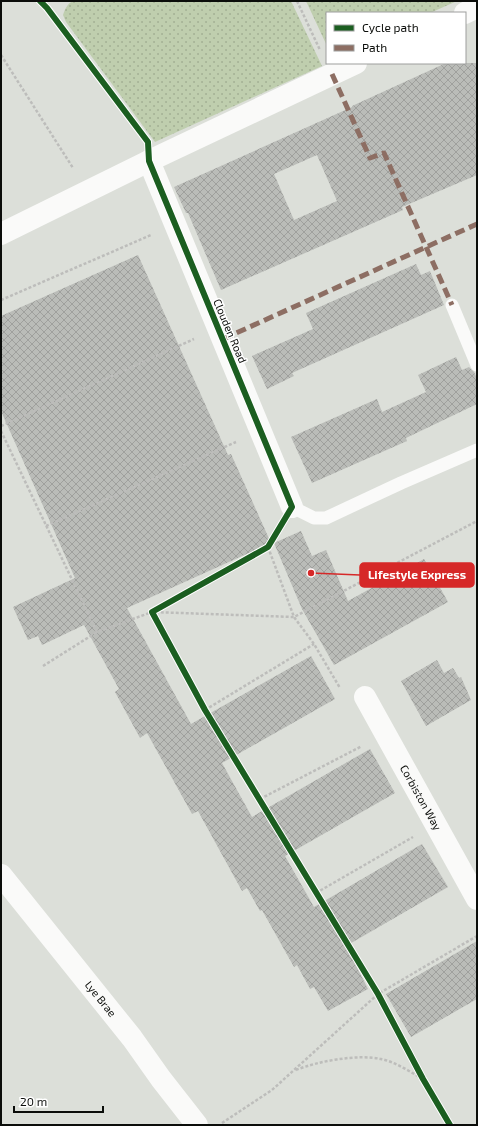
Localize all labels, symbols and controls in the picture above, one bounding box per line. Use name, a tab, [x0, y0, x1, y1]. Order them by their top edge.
legend	[326, 12, 466, 64]
text: Cycle path	[362, 20, 419, 34]
text: Path	[362, 40, 387, 54]
street label: Clouden Road	[211, 297, 250, 365]
callout: Lifestyle Express	[360, 563, 474, 587]
text: Lifestyle Express	[368, 567, 466, 582]
street label: Corbiston Way	[398, 762, 445, 833]
street label: Lye Brae	[83, 978, 119, 1019]
scale bar	[14, 1088, 103, 1114]
text: 20 m	[20, 1094, 47, 1108]

